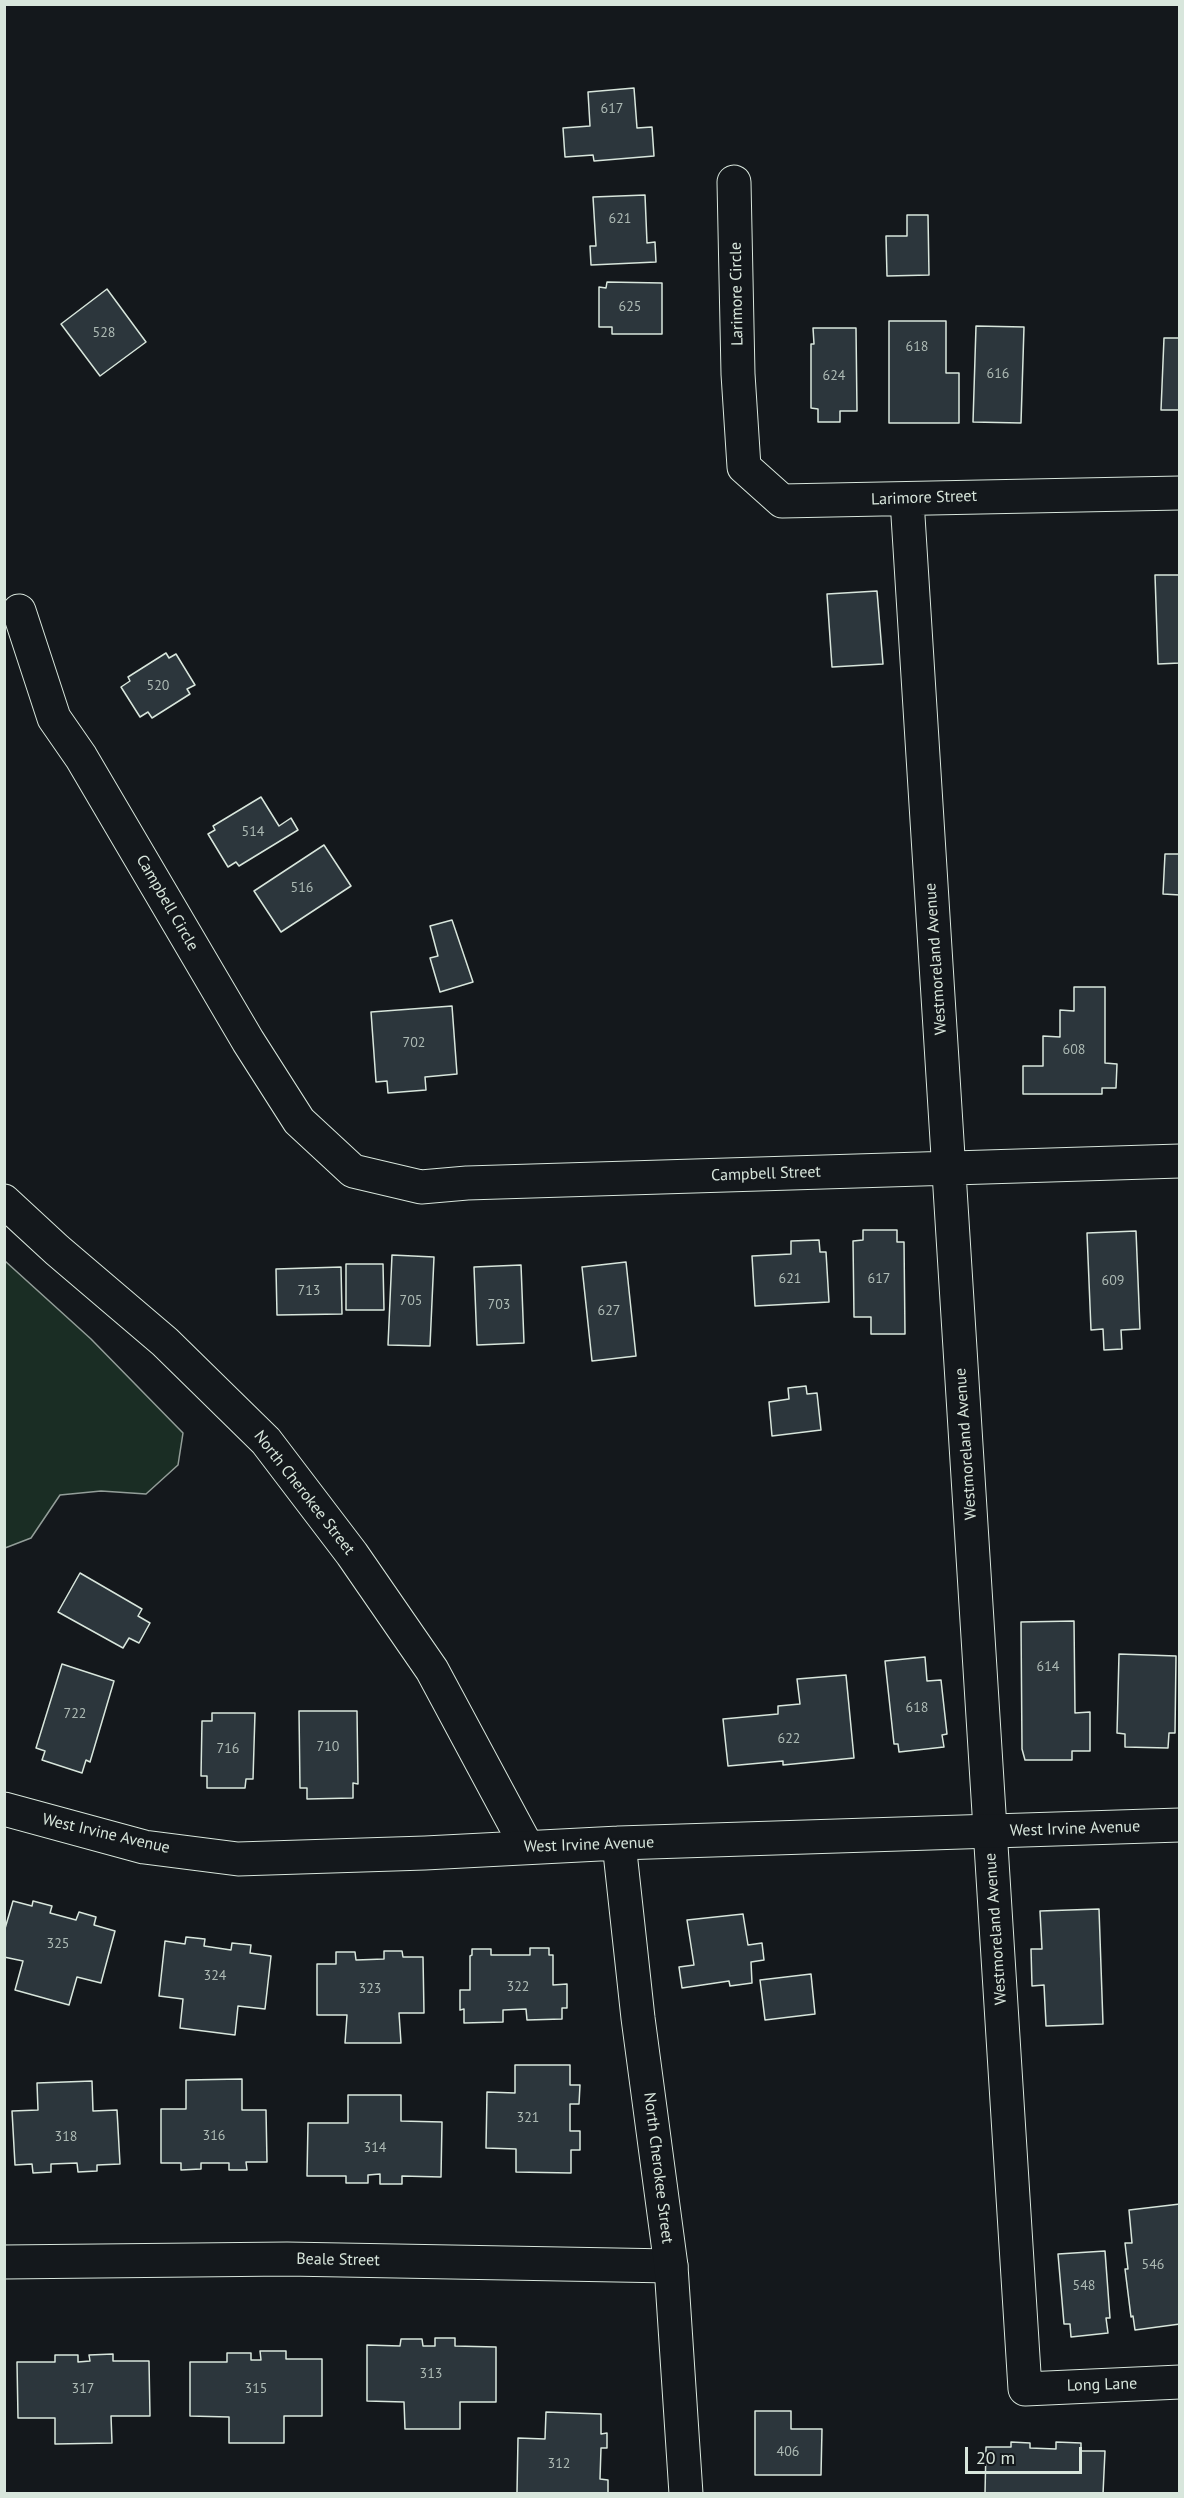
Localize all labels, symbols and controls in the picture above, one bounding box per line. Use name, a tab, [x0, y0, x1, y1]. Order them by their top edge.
house number: 617	[601, 101, 623, 117]
house number: 621	[609, 211, 631, 227]
street label: Larimore Circle	[726, 242, 748, 346]
house number: 625	[619, 299, 641, 315]
house number: 528	[93, 325, 115, 341]
house number: 618	[906, 339, 928, 355]
house number: 616	[987, 366, 1009, 382]
house number: 624	[823, 368, 845, 384]
street label: Larimore Street	[871, 487, 977, 509]
house number: 520	[147, 678, 169, 694]
house number: 514	[242, 824, 264, 840]
street label: Campbell Circle	[132, 852, 202, 954]
house number: 516	[291, 880, 313, 896]
street label: Westmoreland Avenue	[921, 882, 951, 1036]
house number: 702	[403, 1035, 425, 1051]
house number: 608	[1063, 1042, 1085, 1058]
street label: Campbell Street	[711, 1162, 821, 1186]
house number: 621	[779, 1271, 801, 1287]
house number: 617	[868, 1271, 890, 1287]
house number: 609	[1102, 1273, 1124, 1289]
house number: 713	[298, 1283, 320, 1299]
house number: 705	[400, 1293, 422, 1309]
house number: 703	[488, 1297, 510, 1313]
house number: 627	[598, 1303, 620, 1319]
street label: Westmoreland Avenue	[951, 1367, 981, 1521]
street label: North Cherokee Street	[250, 1427, 358, 1559]
house number: 614	[1037, 1659, 1059, 1675]
house number: 618	[906, 1700, 928, 1716]
house number: 722	[64, 1706, 86, 1722]
house number: 622	[778, 1731, 800, 1747]
house number: 710	[317, 1739, 339, 1755]
house number: 716	[217, 1741, 239, 1757]
street label: West Irvine Avenue	[40, 1810, 172, 1858]
street label: West Irvine Avenue	[1010, 1817, 1140, 1841]
street label: West Irvine Avenue	[524, 1833, 654, 1857]
street label: Westmoreland Avenue	[981, 1852, 1011, 2006]
house number: 325	[47, 1936, 69, 1952]
house number: 324	[204, 1968, 226, 1984]
house number: 322	[507, 1979, 529, 1995]
house number: 323	[359, 1981, 381, 1997]
street label: North Cherokee Street	[639, 2091, 677, 2245]
house number: 321	[517, 2110, 539, 2126]
house number: 316	[203, 2128, 225, 2144]
house number: 318	[55, 2129, 77, 2145]
house number: 314	[364, 2140, 386, 2156]
street label: Beale Street	[296, 2250, 380, 2270]
house number: 546	[1142, 2257, 1164, 2273]
house number: 548	[1073, 2278, 1095, 2294]
house number: 313	[420, 2366, 442, 2382]
street label: Long Lane	[1067, 2374, 1137, 2396]
house number: 317	[72, 2381, 94, 2397]
house number: 315	[245, 2381, 267, 2397]
scale bar	[968, 2435, 1085, 2473]
house number: 406	[777, 2444, 799, 2460]
text: 20 m	[976, 2446, 1015, 2469]
house number: 312	[548, 2456, 570, 2472]

